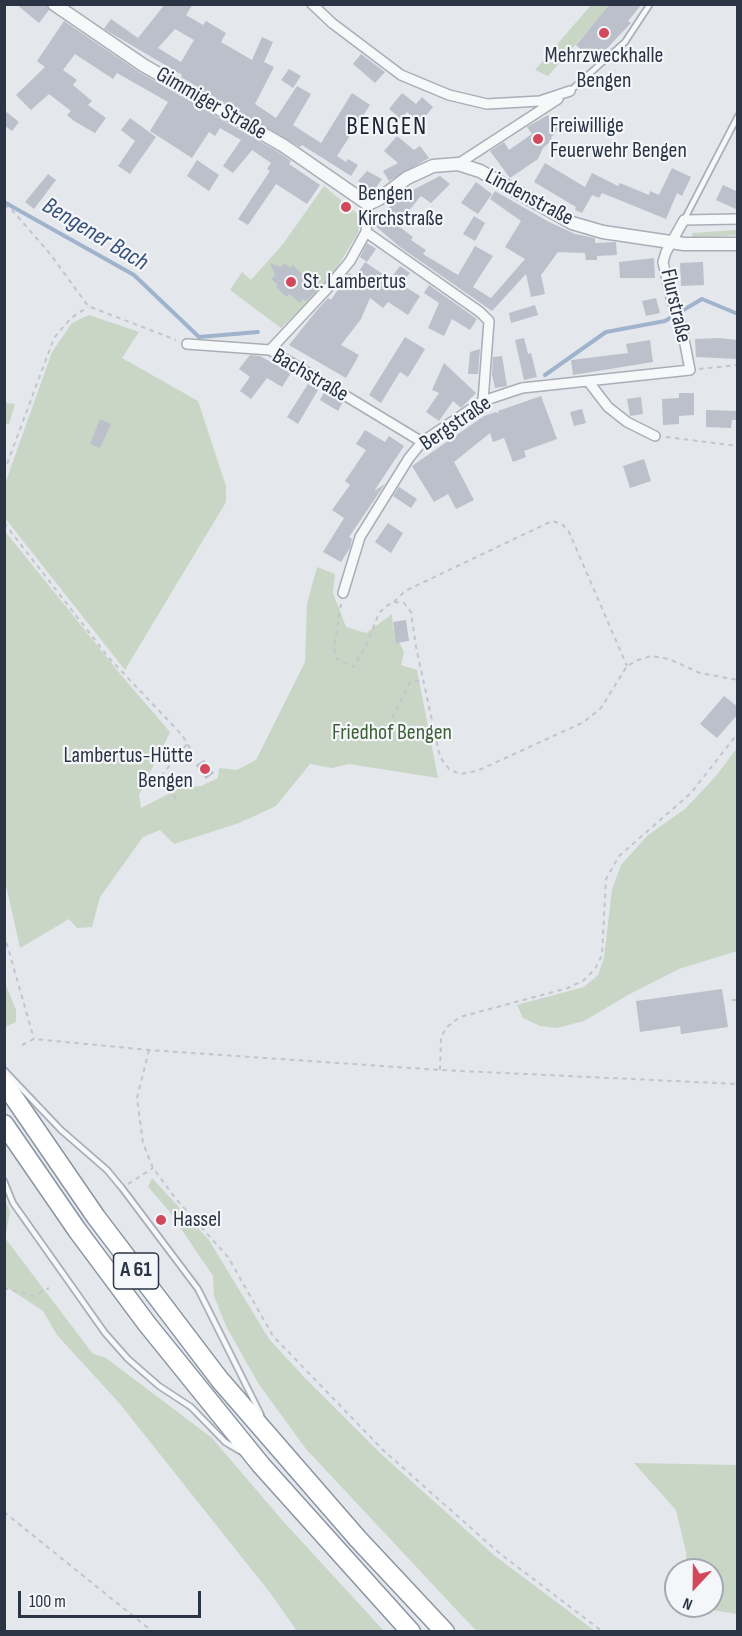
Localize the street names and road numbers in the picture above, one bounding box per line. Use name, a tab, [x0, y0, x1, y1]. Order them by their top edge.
street label: Gimmiger Straße	[151, 62, 271, 146]
street label: Lindenstraße	[480, 164, 578, 232]
street label: Flurstraße	[654, 267, 696, 345]
street label: Bachstraße	[267, 344, 353, 408]
street label: Bergstraße	[415, 391, 497, 457]
road number: A 61	[114, 1253, 158, 1289]

